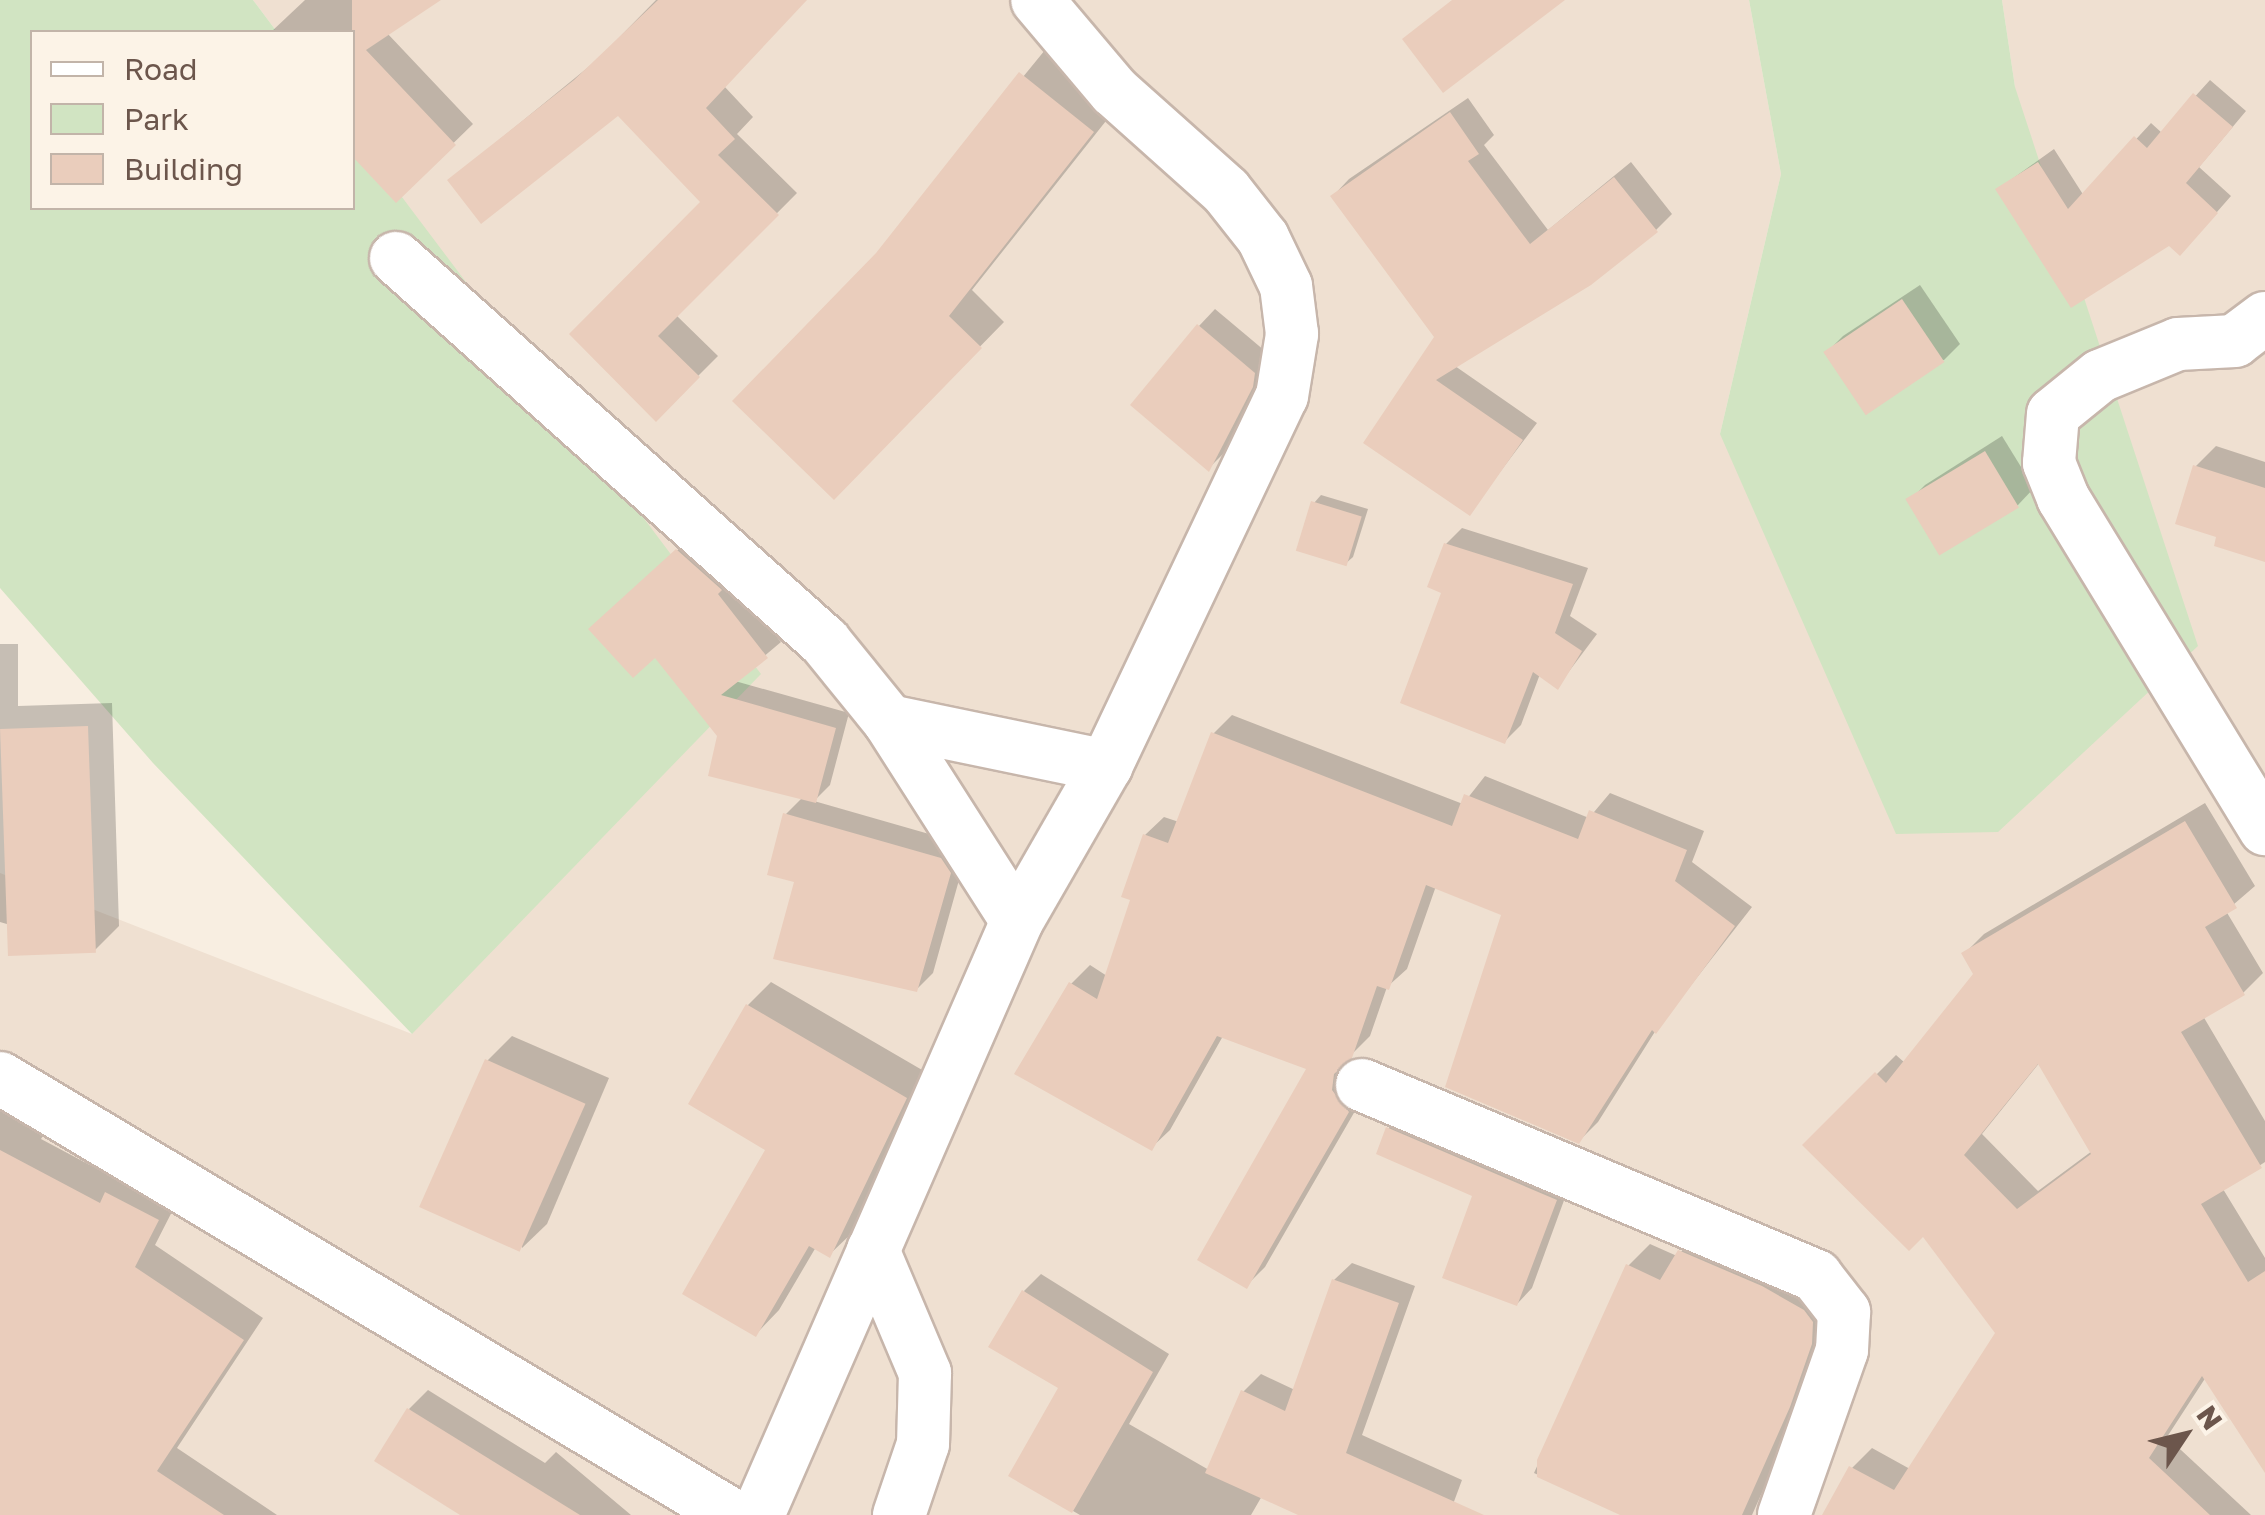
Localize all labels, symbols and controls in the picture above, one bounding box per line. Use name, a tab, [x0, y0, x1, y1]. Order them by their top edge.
legend	[30, 30, 355, 210]
text: Road	[124, 51, 198, 87]
text: Park	[124, 101, 189, 137]
text: Building	[124, 151, 243, 187]
north arrow	[2135, 1385, 2235, 1485]
text: N	[2190, 1399, 2230, 1436]

